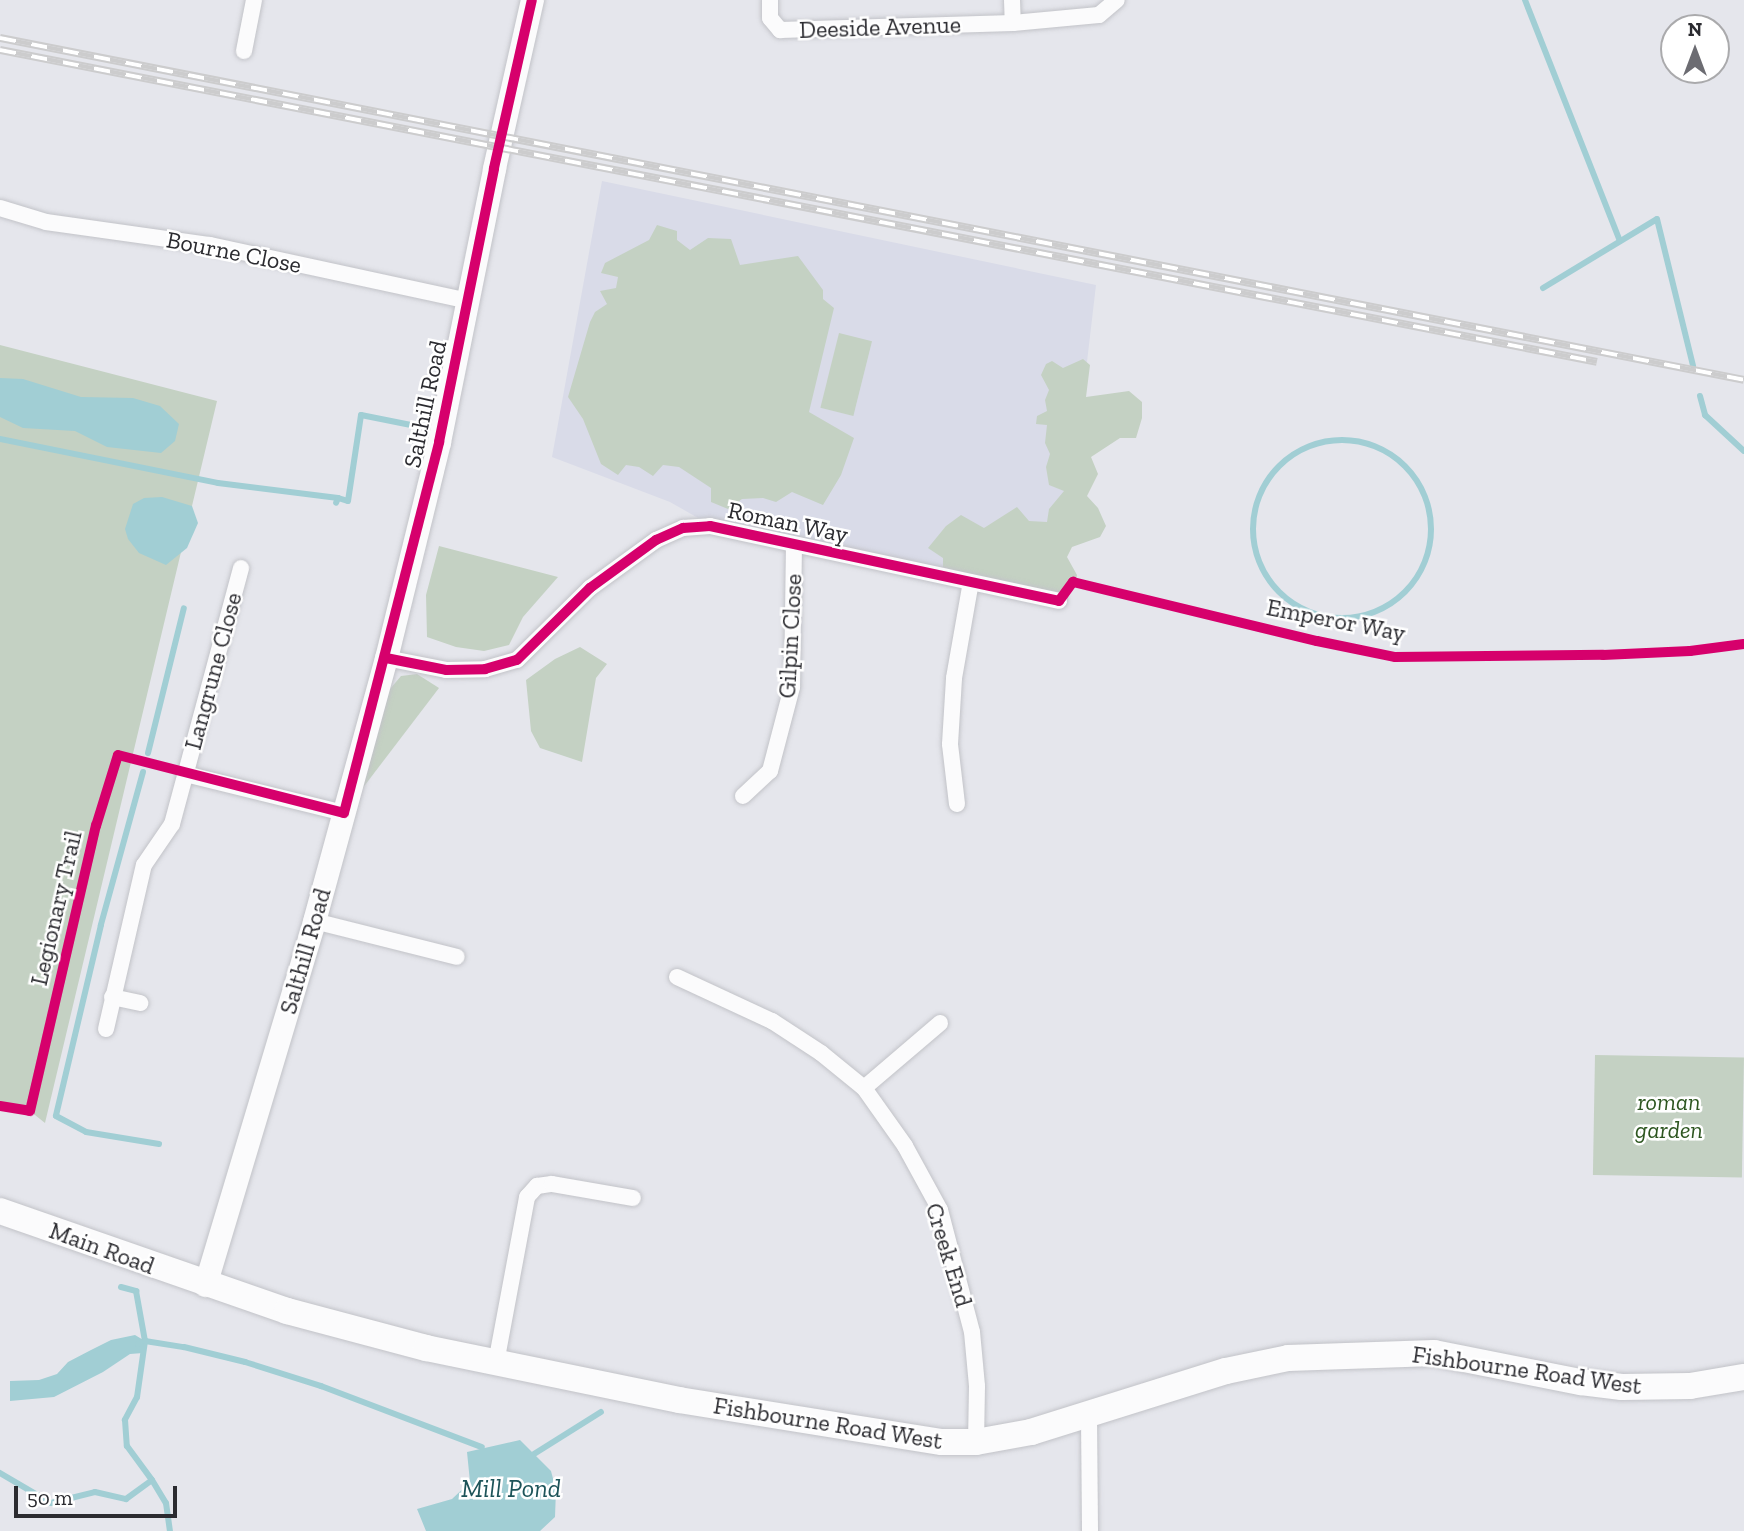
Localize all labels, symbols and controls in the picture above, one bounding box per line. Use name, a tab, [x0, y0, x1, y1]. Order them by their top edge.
street label: Deeside Avenue	[798, 10, 962, 44]
north arrow	[1660, 14, 1730, 84]
text: N	[1688, 18, 1702, 41]
street label: Bourne Close	[164, 225, 304, 279]
street label: Salthill Road	[397, 338, 453, 470]
street label: Roman Way	[725, 495, 851, 549]
street label: Gilpin Close	[772, 573, 808, 699]
street label: Langrune Close	[178, 589, 248, 753]
street label: Emperor Way	[1264, 592, 1408, 648]
street label: Legionary Trail	[24, 827, 88, 989]
street label: Salthill Road	[273, 885, 337, 1017]
park label: roman garden	[1635, 1088, 1703, 1144]
street label: Creek End	[920, 1200, 978, 1310]
street label: Main Road	[45, 1216, 159, 1280]
street label: Fishbourne Road West	[1410, 1340, 1644, 1400]
street label: Fishbourne Road West	[711, 1391, 945, 1455]
scale bar	[18, 1472, 180, 1516]
water label: Mill Pond	[461, 1473, 561, 1505]
text: 50 m	[27, 1485, 73, 1510]

